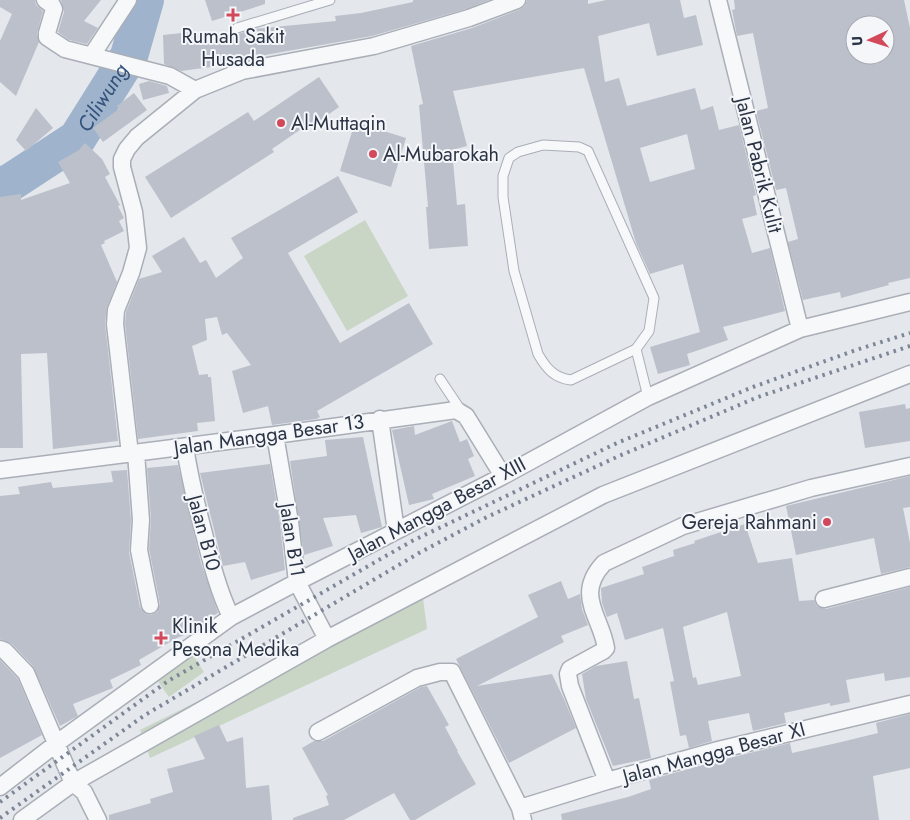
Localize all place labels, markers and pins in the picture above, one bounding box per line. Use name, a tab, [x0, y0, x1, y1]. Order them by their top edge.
marker: Rumah Sakit Husada	[226, 8, 240, 22]
place label: Rumah Sakit Husada	[182, 22, 285, 74]
place label: Al-Muttaqin	[291, 109, 386, 138]
marker: Al-Muttaqin	[275, 117, 287, 129]
place label: Al-Mubarokah	[383, 140, 499, 169]
marker: Al-Mubarokah	[367, 148, 379, 160]
place label: Gereja Rahmani	[681, 508, 817, 537]
marker: Gereja Rahmani	[821, 516, 833, 528]
place label: Klinik Pesona Medika	[172, 612, 299, 664]
marker: Klinik Pesona Medika	[154, 631, 168, 645]

